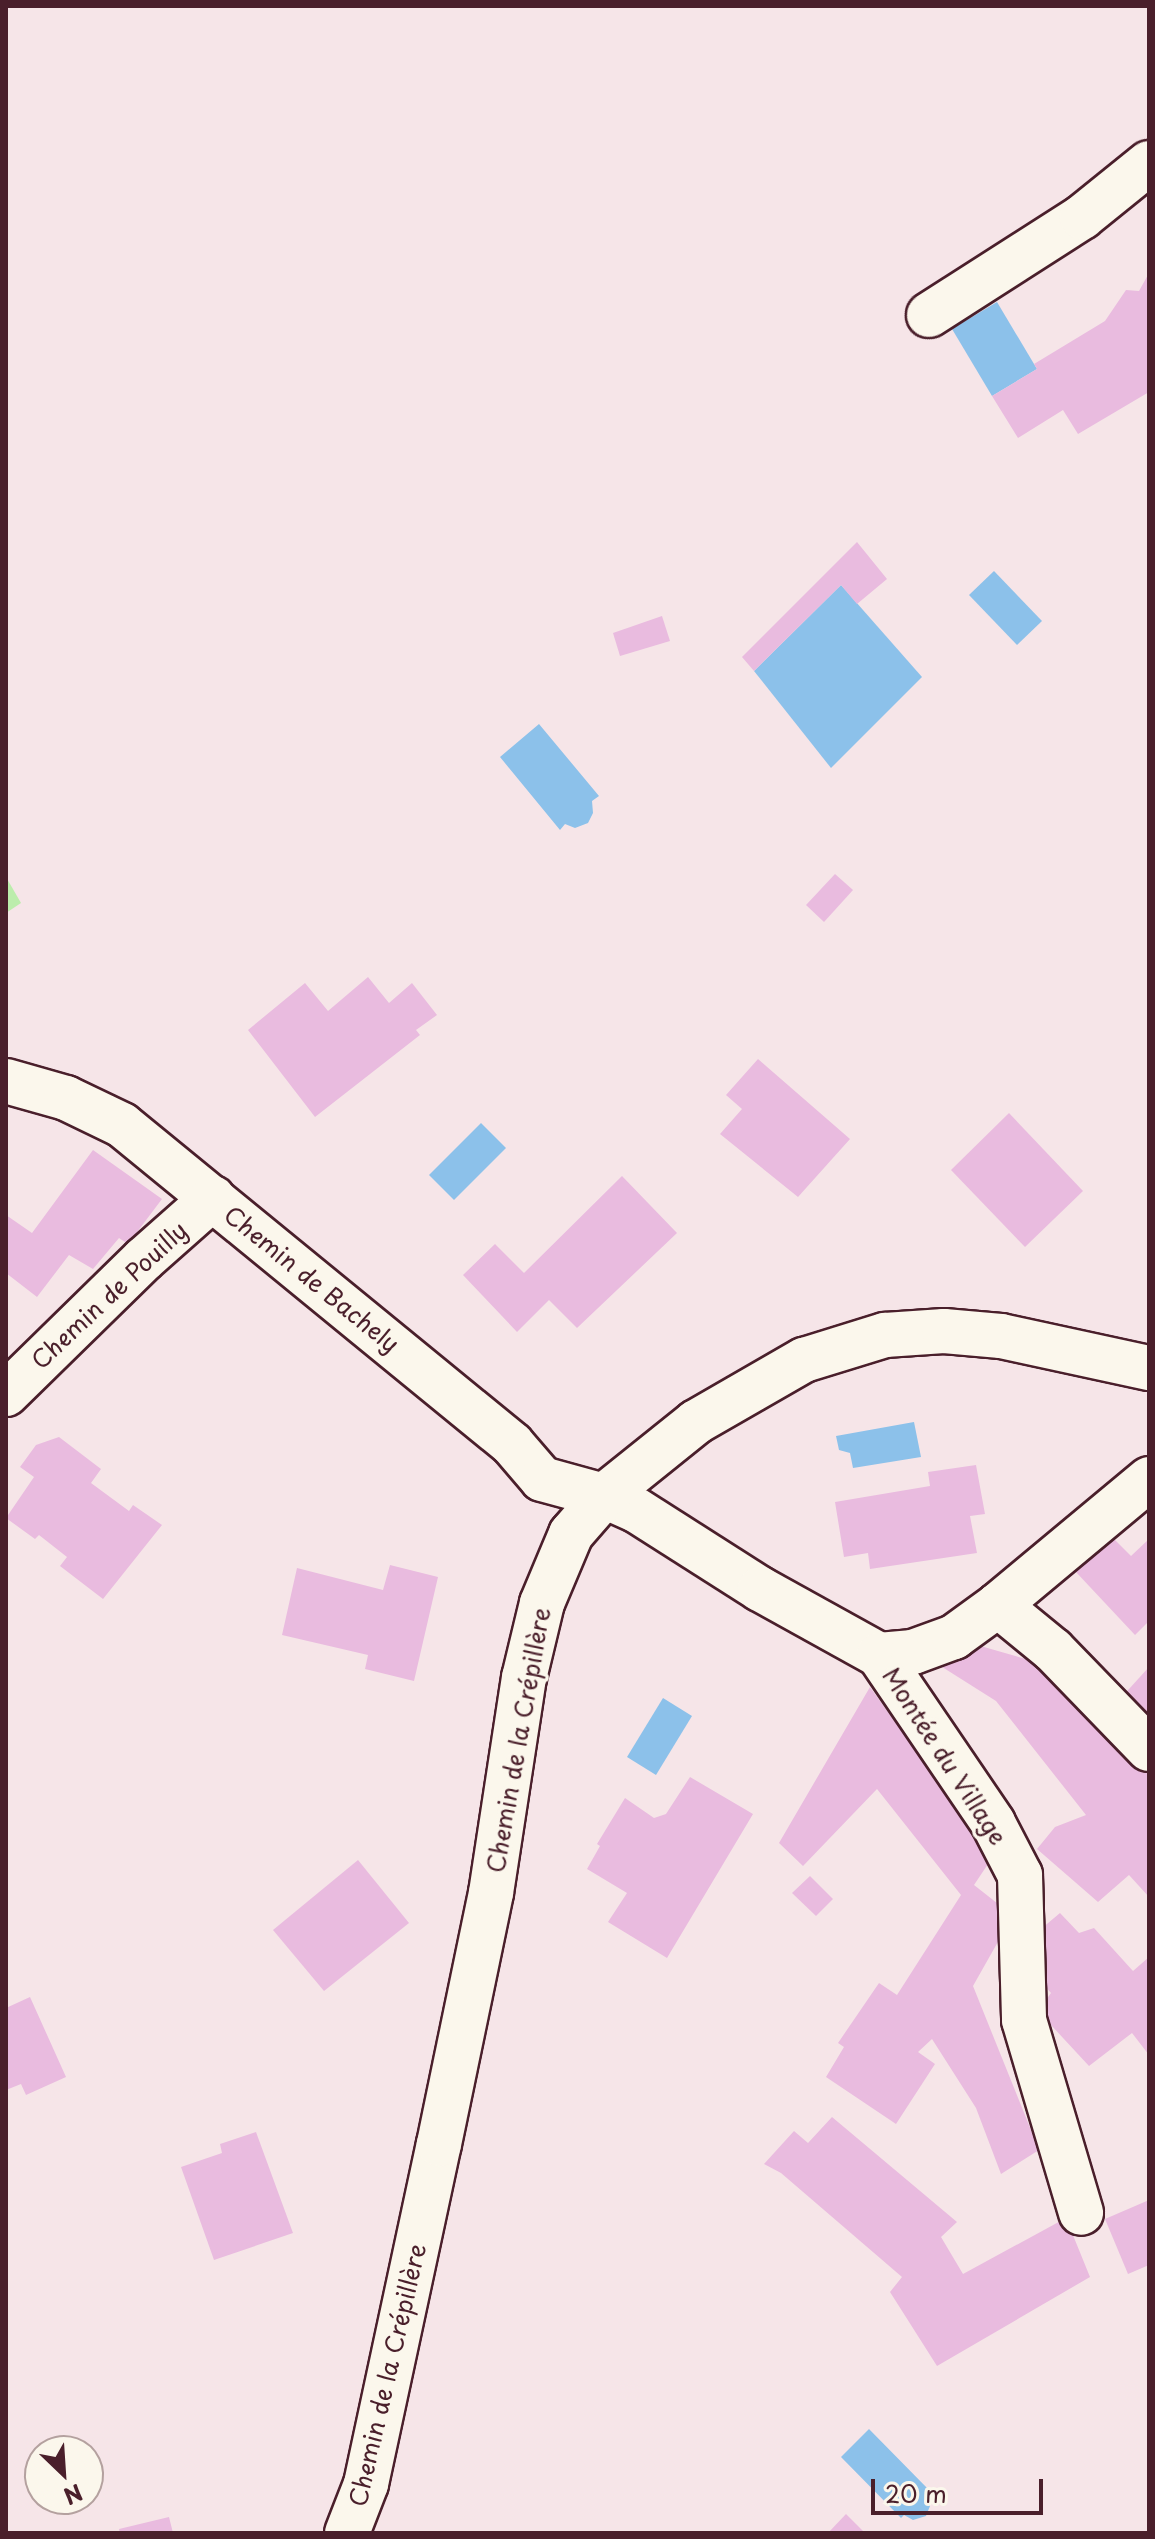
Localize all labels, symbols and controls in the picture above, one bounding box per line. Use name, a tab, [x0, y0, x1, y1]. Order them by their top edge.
street label: Chemin de Bachely	[219, 1199, 405, 1359]
street label: Chemin de Pouilly	[25, 1215, 193, 1375]
street label: Chemin de la Crépillère	[480, 1604, 556, 1876]
street label: Montée du Village	[877, 1662, 1013, 1850]
street label: Chemin de la Crépillère	[343, 2240, 431, 2510]
north arrow	[24, 2435, 104, 2515]
scale bar	[875, 2463, 1047, 2513]
text: 20 m	[885, 2475, 947, 2511]
text: N	[59, 2477, 88, 2514]

